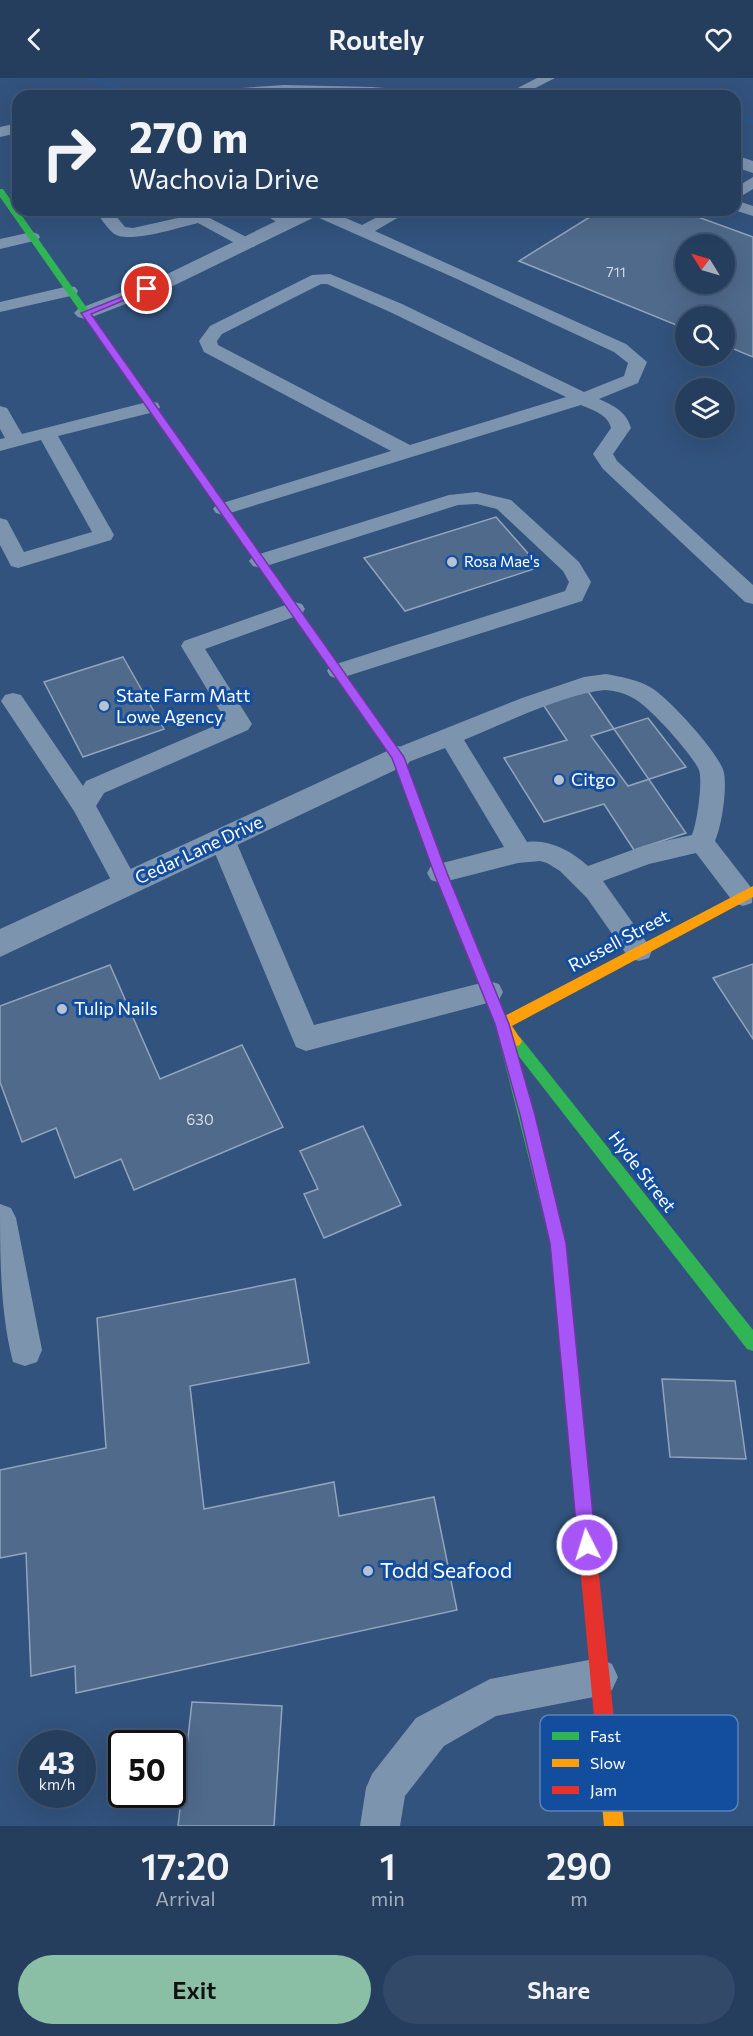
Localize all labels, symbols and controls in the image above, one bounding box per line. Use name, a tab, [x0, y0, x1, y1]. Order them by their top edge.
icon: back	[18, 23, 51, 56]
text: Routely	[328, 23, 425, 56]
icon: heart	[702, 23, 735, 56]
text: 270 m	[129, 110, 248, 162]
icon: right	[30, 114, 108, 192]
text: Wachovia Drive	[129, 162, 319, 195]
north arrow	[675, 234, 735, 294]
map controls	[675, 234, 735, 438]
pin	[121, 263, 172, 314]
house number: 711	[606, 263, 626, 280]
icon: arrive	[130, 272, 163, 305]
button: search	[675, 306, 735, 366]
button: layers	[675, 378, 735, 438]
place label: Rosa Mae's	[464, 552, 540, 570]
marker: Rosa Mae's	[445, 555, 459, 569]
place label: State Farm Matt Lowe Agency	[116, 684, 250, 727]
marker: State Farm Matt Lowe Agency	[97, 699, 111, 713]
place label: Citgo	[571, 768, 616, 790]
marker: Citgo	[552, 773, 566, 787]
street label: Cedar Lane Drive	[131, 810, 266, 888]
street label: Russell Street	[564, 904, 673, 976]
place label: Tulip Nails	[74, 997, 158, 1019]
marker: Tulip Nails	[55, 1002, 69, 1016]
house number: 630	[186, 1110, 214, 1128]
street label: Hyde Street	[604, 1126, 681, 1216]
position arrow	[555, 1513, 619, 1577]
place label: Todd Seafood	[380, 1557, 512, 1582]
marker: Todd Seafood	[361, 1564, 375, 1578]
legend	[540, 1715, 738, 1811]
text: Fast	[590, 1726, 621, 1745]
speed limit sign: 50	[108, 1730, 186, 1808]
text: 43	[39, 1743, 75, 1780]
text: Slow	[590, 1753, 626, 1772]
text: km/h	[39, 1775, 75, 1793]
text: Jam	[590, 1780, 617, 1799]
text: 17:20	[141, 1843, 230, 1887]
text: 1	[380, 1843, 396, 1887]
text: 290	[546, 1843, 612, 1887]
text: Arrival	[155, 1886, 216, 1910]
text: min	[371, 1886, 405, 1910]
text: m	[570, 1886, 588, 1910]
button: Exit	[18, 1955, 371, 2024]
button: Share	[383, 1955, 735, 2024]

